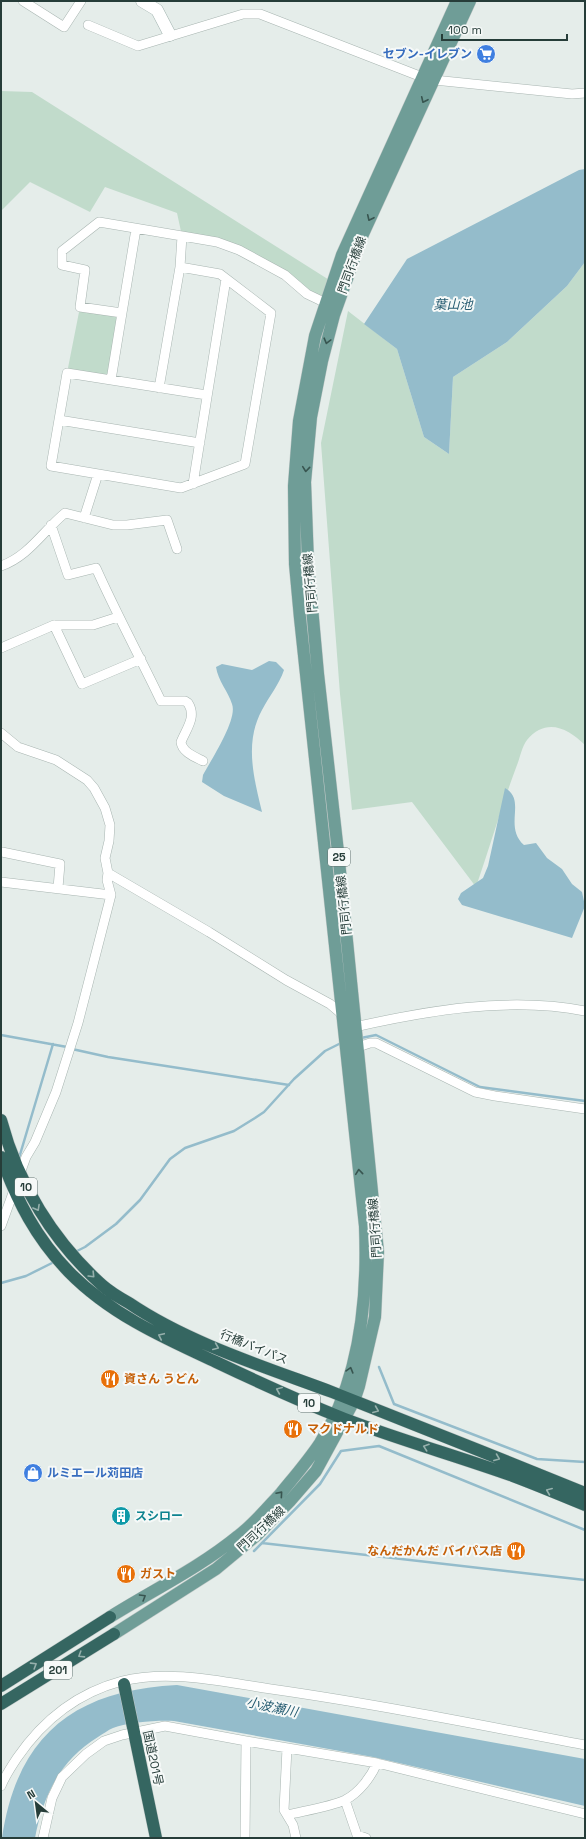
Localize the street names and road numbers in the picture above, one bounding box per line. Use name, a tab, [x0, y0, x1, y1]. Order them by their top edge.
street label: 門司行橋線	[334, 234, 370, 296]
street label: 門司行橋線	[299, 552, 321, 614]
road number: 25	[328, 848, 350, 866]
street label: 門司行橋線	[333, 874, 355, 936]
road number: 10	[15, 1178, 37, 1196]
street label: 門司行橋線	[365, 1198, 385, 1258]
street label: 行橋バイパス	[218, 1326, 290, 1368]
road number: 10	[298, 1394, 320, 1412]
street label: 門司行橋線	[234, 1503, 288, 1555]
road number: 201	[44, 1661, 72, 1679]
street label: 国道201号	[139, 1729, 167, 1787]

